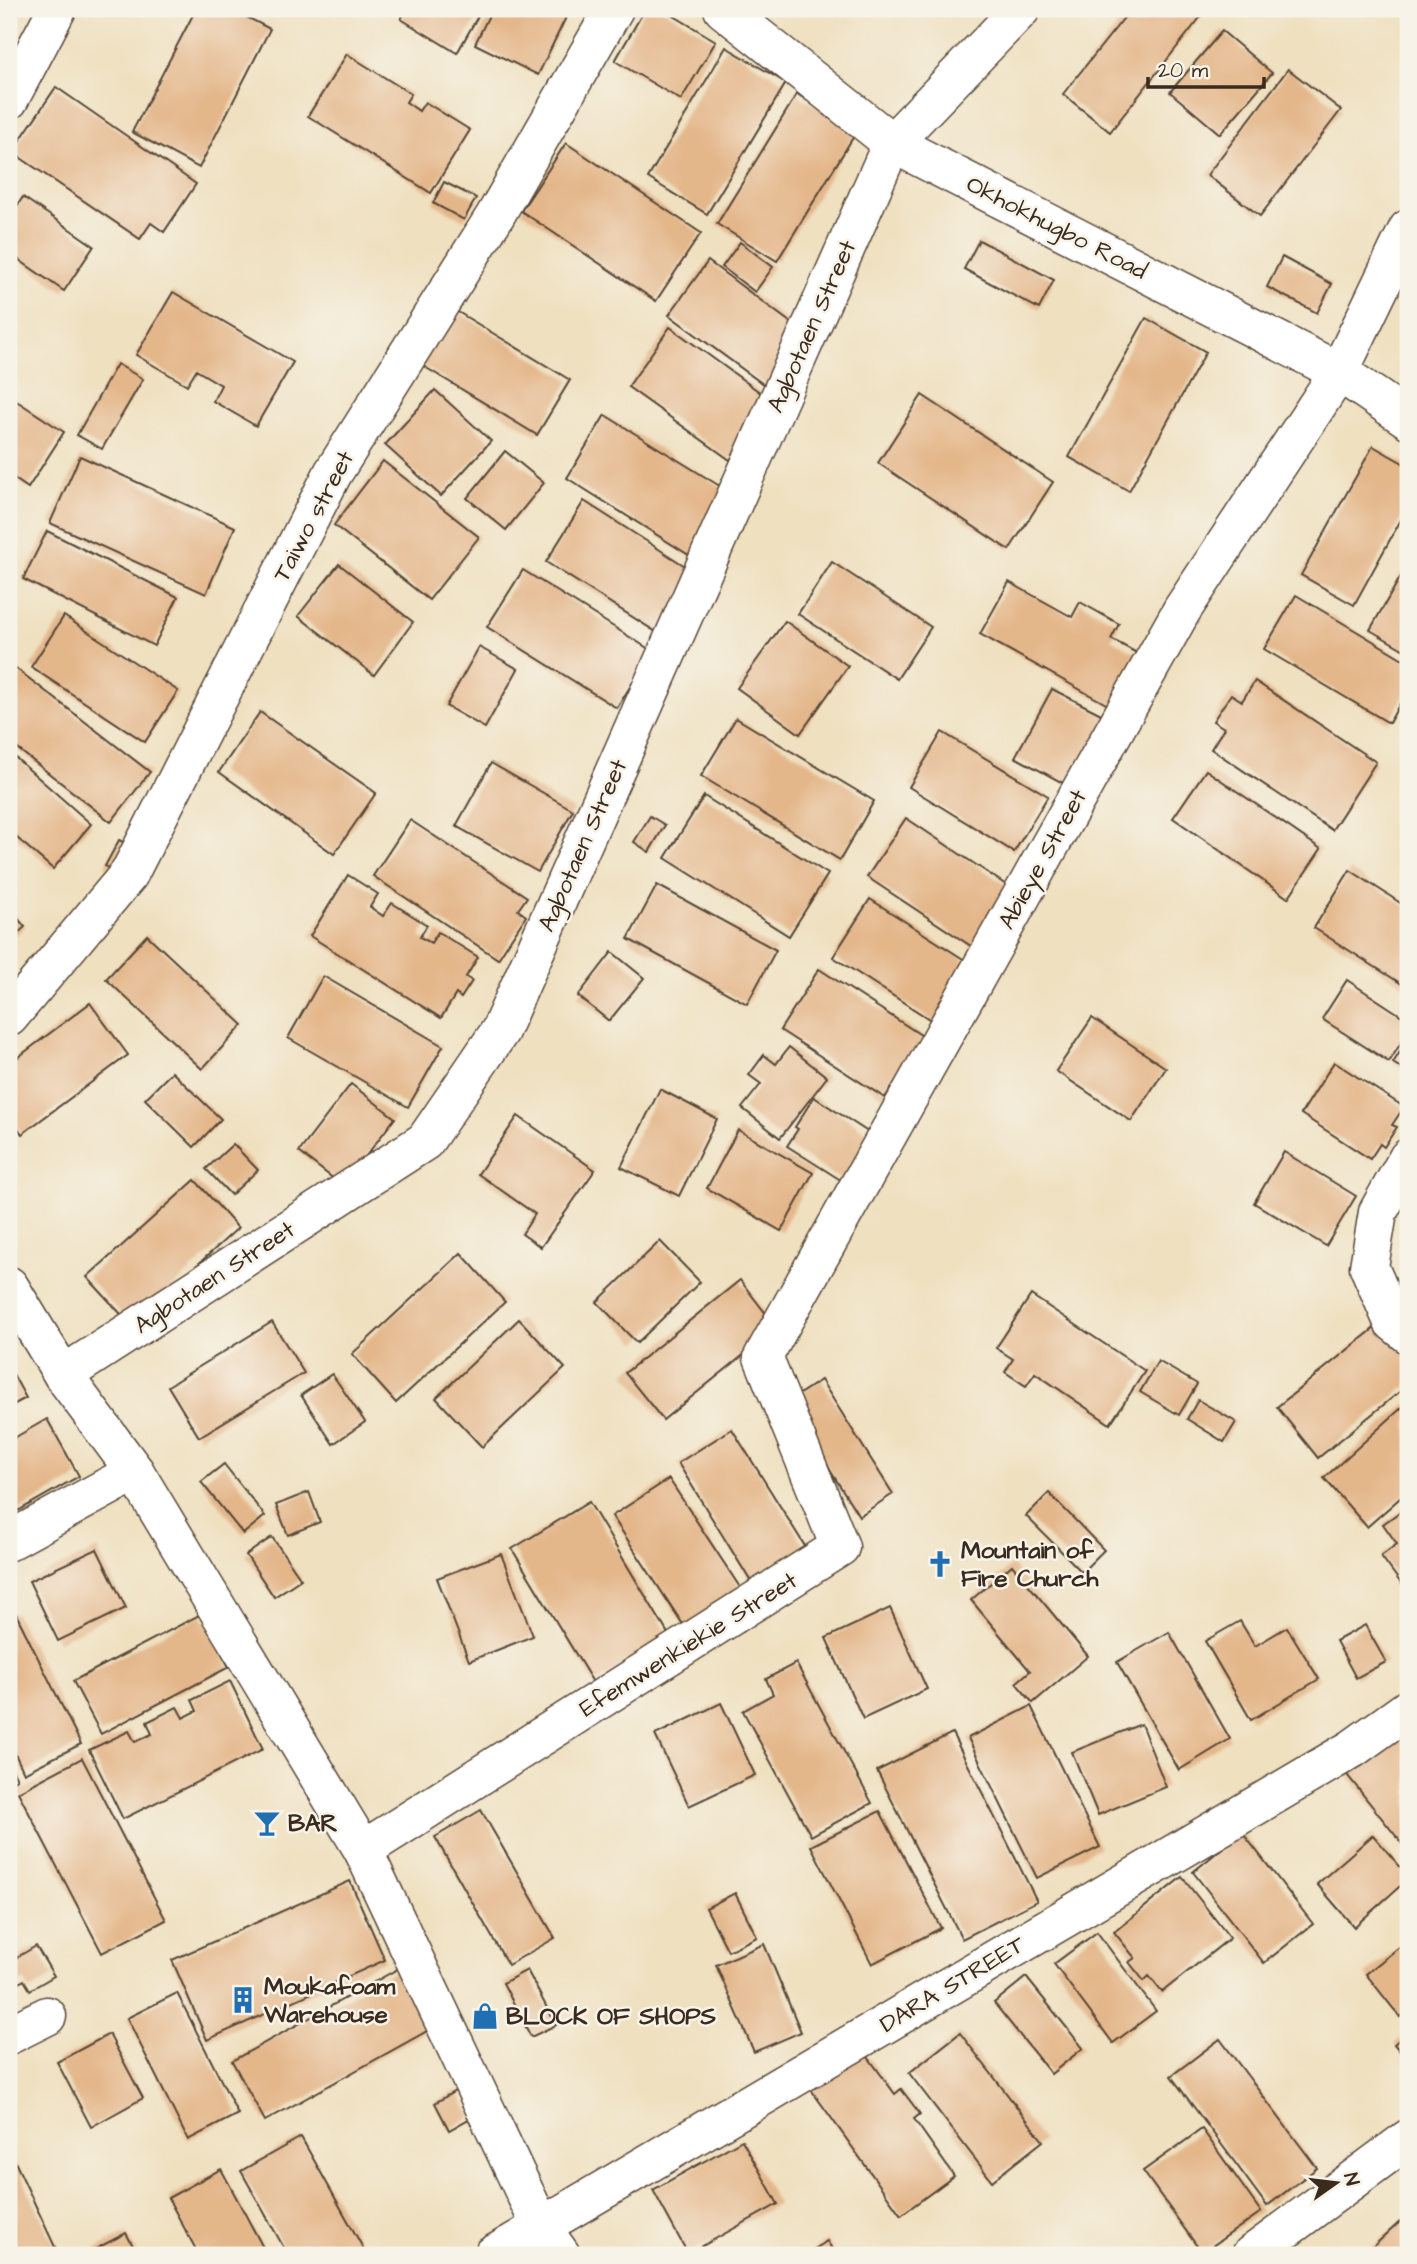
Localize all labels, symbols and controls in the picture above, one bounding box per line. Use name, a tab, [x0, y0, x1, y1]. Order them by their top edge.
scale bar	[1148, 46, 1263, 90]
text: 20 m	[1158, 56, 1209, 85]
street label: Okhokhugbo Road	[960, 168, 1153, 289]
street label: Agbotaen Street	[759, 235, 866, 418]
street label: Taiwo street	[265, 445, 363, 588]
street label: Agbotaen Street	[530, 754, 637, 937]
street label: Abieye Street	[990, 783, 1096, 936]
street label: Agbotaen Street	[128, 1213, 302, 1343]
place label: Mountain of Fire Church	[961, 1534, 1100, 1596]
church icon: Mountain of Fire Church	[925, 1549, 955, 1579]
street label: Efemwenkiekie Street	[573, 1564, 804, 1726]
place label: BAR	[288, 1807, 338, 1841]
bar icon: BAR	[252, 1808, 282, 1838]
street label: DARA STREET	[874, 1928, 1032, 2042]
place label: Moukafoam Warehouse	[263, 1970, 395, 2032]
building icon: Moukafoam Warehouse	[228, 1985, 258, 2015]
place label: BLOCK OF SHOPS	[506, 2000, 717, 2034]
shop icon: BLOCK OF SHOPS	[470, 2001, 500, 2031]
north arrow	[1302, 2148, 1372, 2218]
text: N	[1336, 2170, 1366, 2188]

